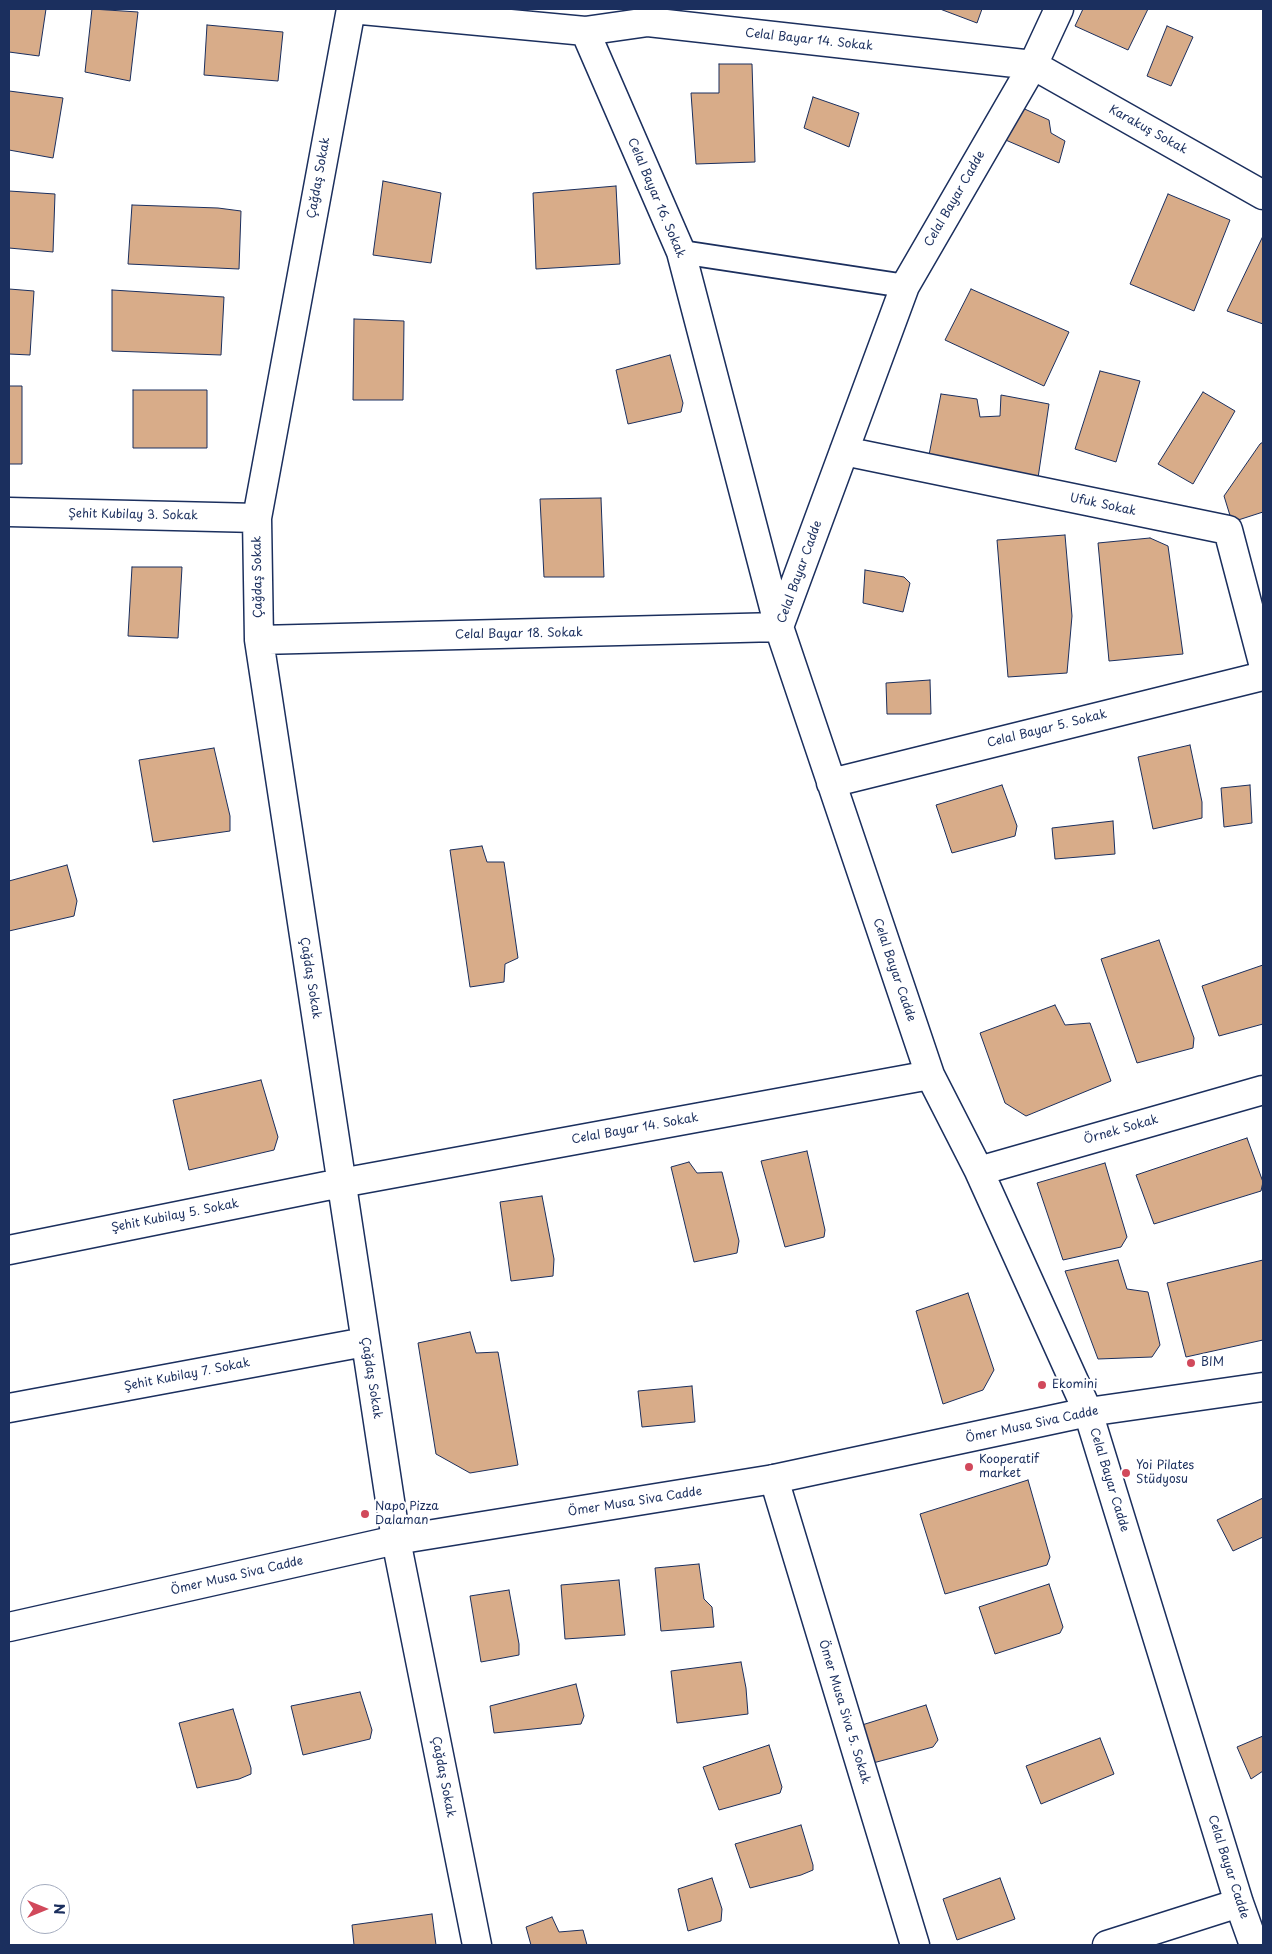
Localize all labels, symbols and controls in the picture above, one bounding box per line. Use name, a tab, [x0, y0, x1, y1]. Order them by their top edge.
street label: Celal Bayar 14. Sokak	[744, 26, 874, 54]
street label: Karakuş Sokak	[1106, 102, 1190, 158]
street label: Çağdaş Sokak	[305, 136, 333, 220]
street label: Celal Bayar 16. Sokak	[624, 136, 688, 260]
street label: Celal Bayar Cadde	[922, 149, 988, 249]
street label: Ufuk Sokak	[1069, 491, 1137, 519]
street label: Şehit Kubilay 3. Sokak	[68, 507, 198, 523]
street label: Celal Bayar Cadde	[775, 519, 825, 625]
street label: Çağdaş Sokak	[250, 536, 266, 618]
street label: Celal Bayar 18. Sokak	[455, 626, 583, 642]
street label: Celal Bayar 5. Sokak	[986, 707, 1108, 751]
street label: Celal Bayar Cadde	[870, 917, 918, 1023]
street label: Çağdaş Sokak	[296, 936, 324, 1020]
street label: Celal Bayar 14. Sokak	[571, 1111, 699, 1147]
street label: Örnek Sokak	[1082, 1112, 1160, 1148]
street label: Şehit Kubilay 5. Sokak	[110, 1197, 240, 1235]
street label: Çağdaş Sokak	[357, 1336, 385, 1420]
street label: Şehit Kubilay 7. Sokak	[123, 1356, 251, 1394]
place label: BIM	[1201, 1356, 1224, 1370]
marker: BIM	[1185, 1357, 1197, 1369]
place label: Ekomini	[1052, 1378, 1097, 1392]
marker: Ekomini	[1036, 1379, 1048, 1391]
street label: Ömer Musa Siva Cadde	[964, 1404, 1100, 1446]
street label: Celal Bayar Cadde	[1086, 1426, 1132, 1534]
place label: Kooperatif market	[979, 1453, 1039, 1481]
place label: Yoi Pilates Stüdyosu	[1136, 1459, 1194, 1487]
marker: Kooperatif market	[963, 1461, 975, 1473]
marker: Yoi Pilates Stüdyosu	[1120, 1467, 1132, 1479]
street label: Ömer Musa Siva Cadde	[567, 1484, 703, 1520]
place label: Napo Pizza Dalaman	[375, 1500, 439, 1528]
marker: Napo Pizza Dalaman	[359, 1508, 371, 1520]
street label: Ömer Musa Siva Cadde	[169, 1554, 305, 1598]
street label: Ömer Musa Siva 5. Sokak	[815, 1638, 873, 1786]
street label: Çağdaş Sokak	[428, 1735, 458, 1819]
street label: Celal Bayar Cadde	[1204, 1813, 1252, 1921]
north arrow	[20, 1884, 70, 1934]
text: N	[49, 1903, 70, 1915]

